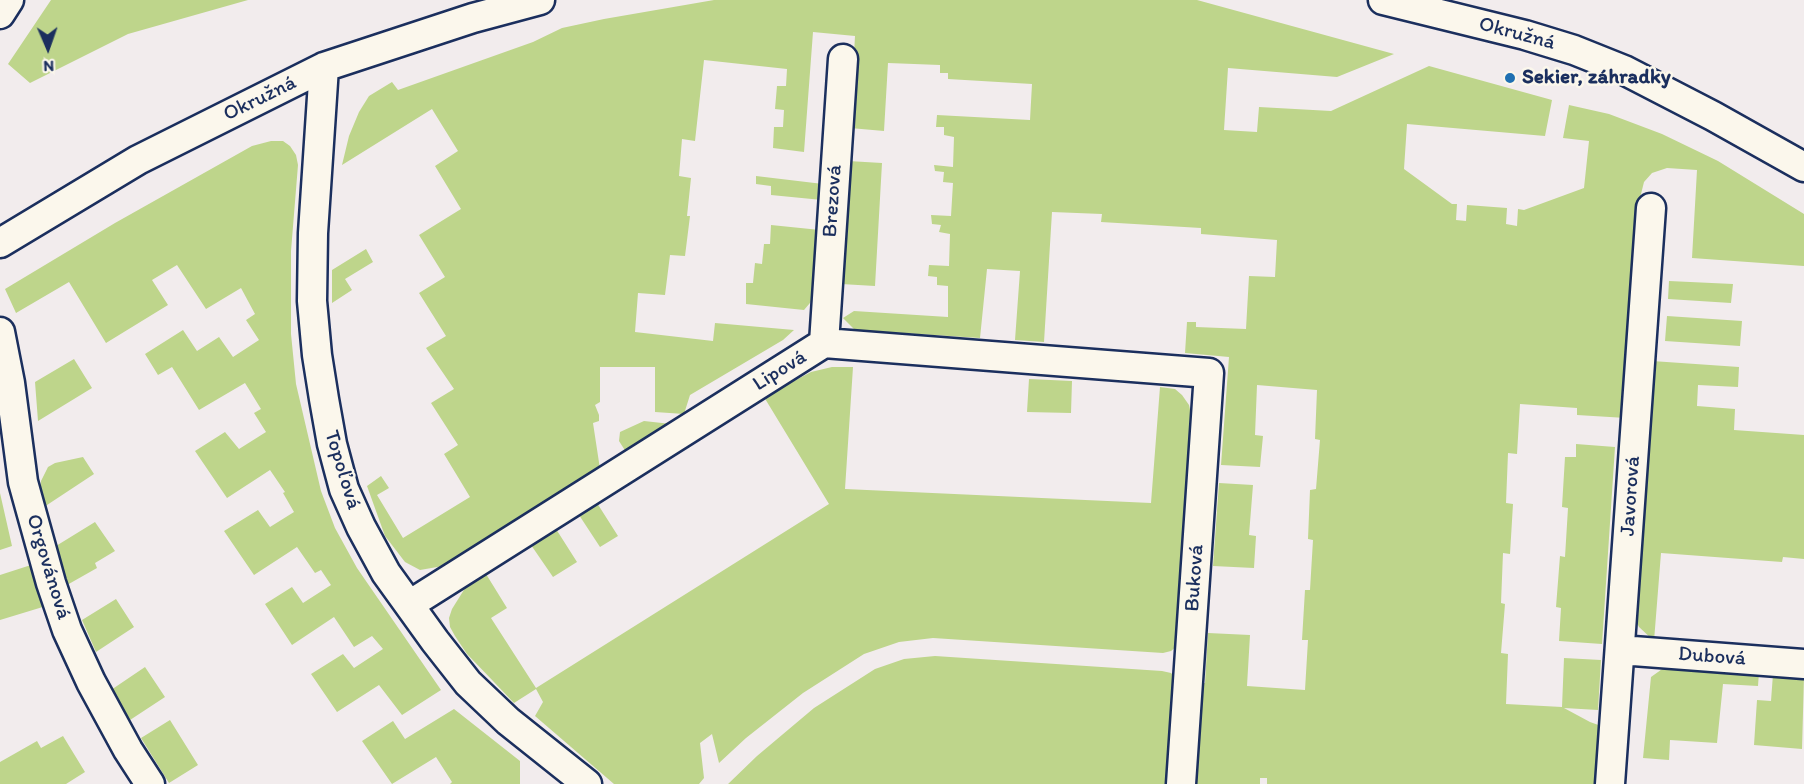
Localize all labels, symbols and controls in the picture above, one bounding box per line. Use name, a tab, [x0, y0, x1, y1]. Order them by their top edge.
street label: Okružná	[1476, 12, 1558, 56]
north arrow	[18, 18, 78, 78]
text: N	[43, 57, 54, 76]
place label: Sekier, záhradky	[1522, 65, 1671, 91]
street label: Okružná	[219, 71, 301, 127]
marker: Sekier, záhradky	[1503, 71, 1517, 85]
street label: Brezová	[818, 164, 848, 238]
street label: Lipová	[749, 345, 811, 397]
street label: Topoľová	[318, 427, 366, 513]
street label: Javorová	[1616, 455, 1646, 537]
street label: Orgovánová	[20, 511, 76, 623]
street label: Buková	[1180, 544, 1210, 612]
street label: Dubová	[1677, 642, 1747, 672]

